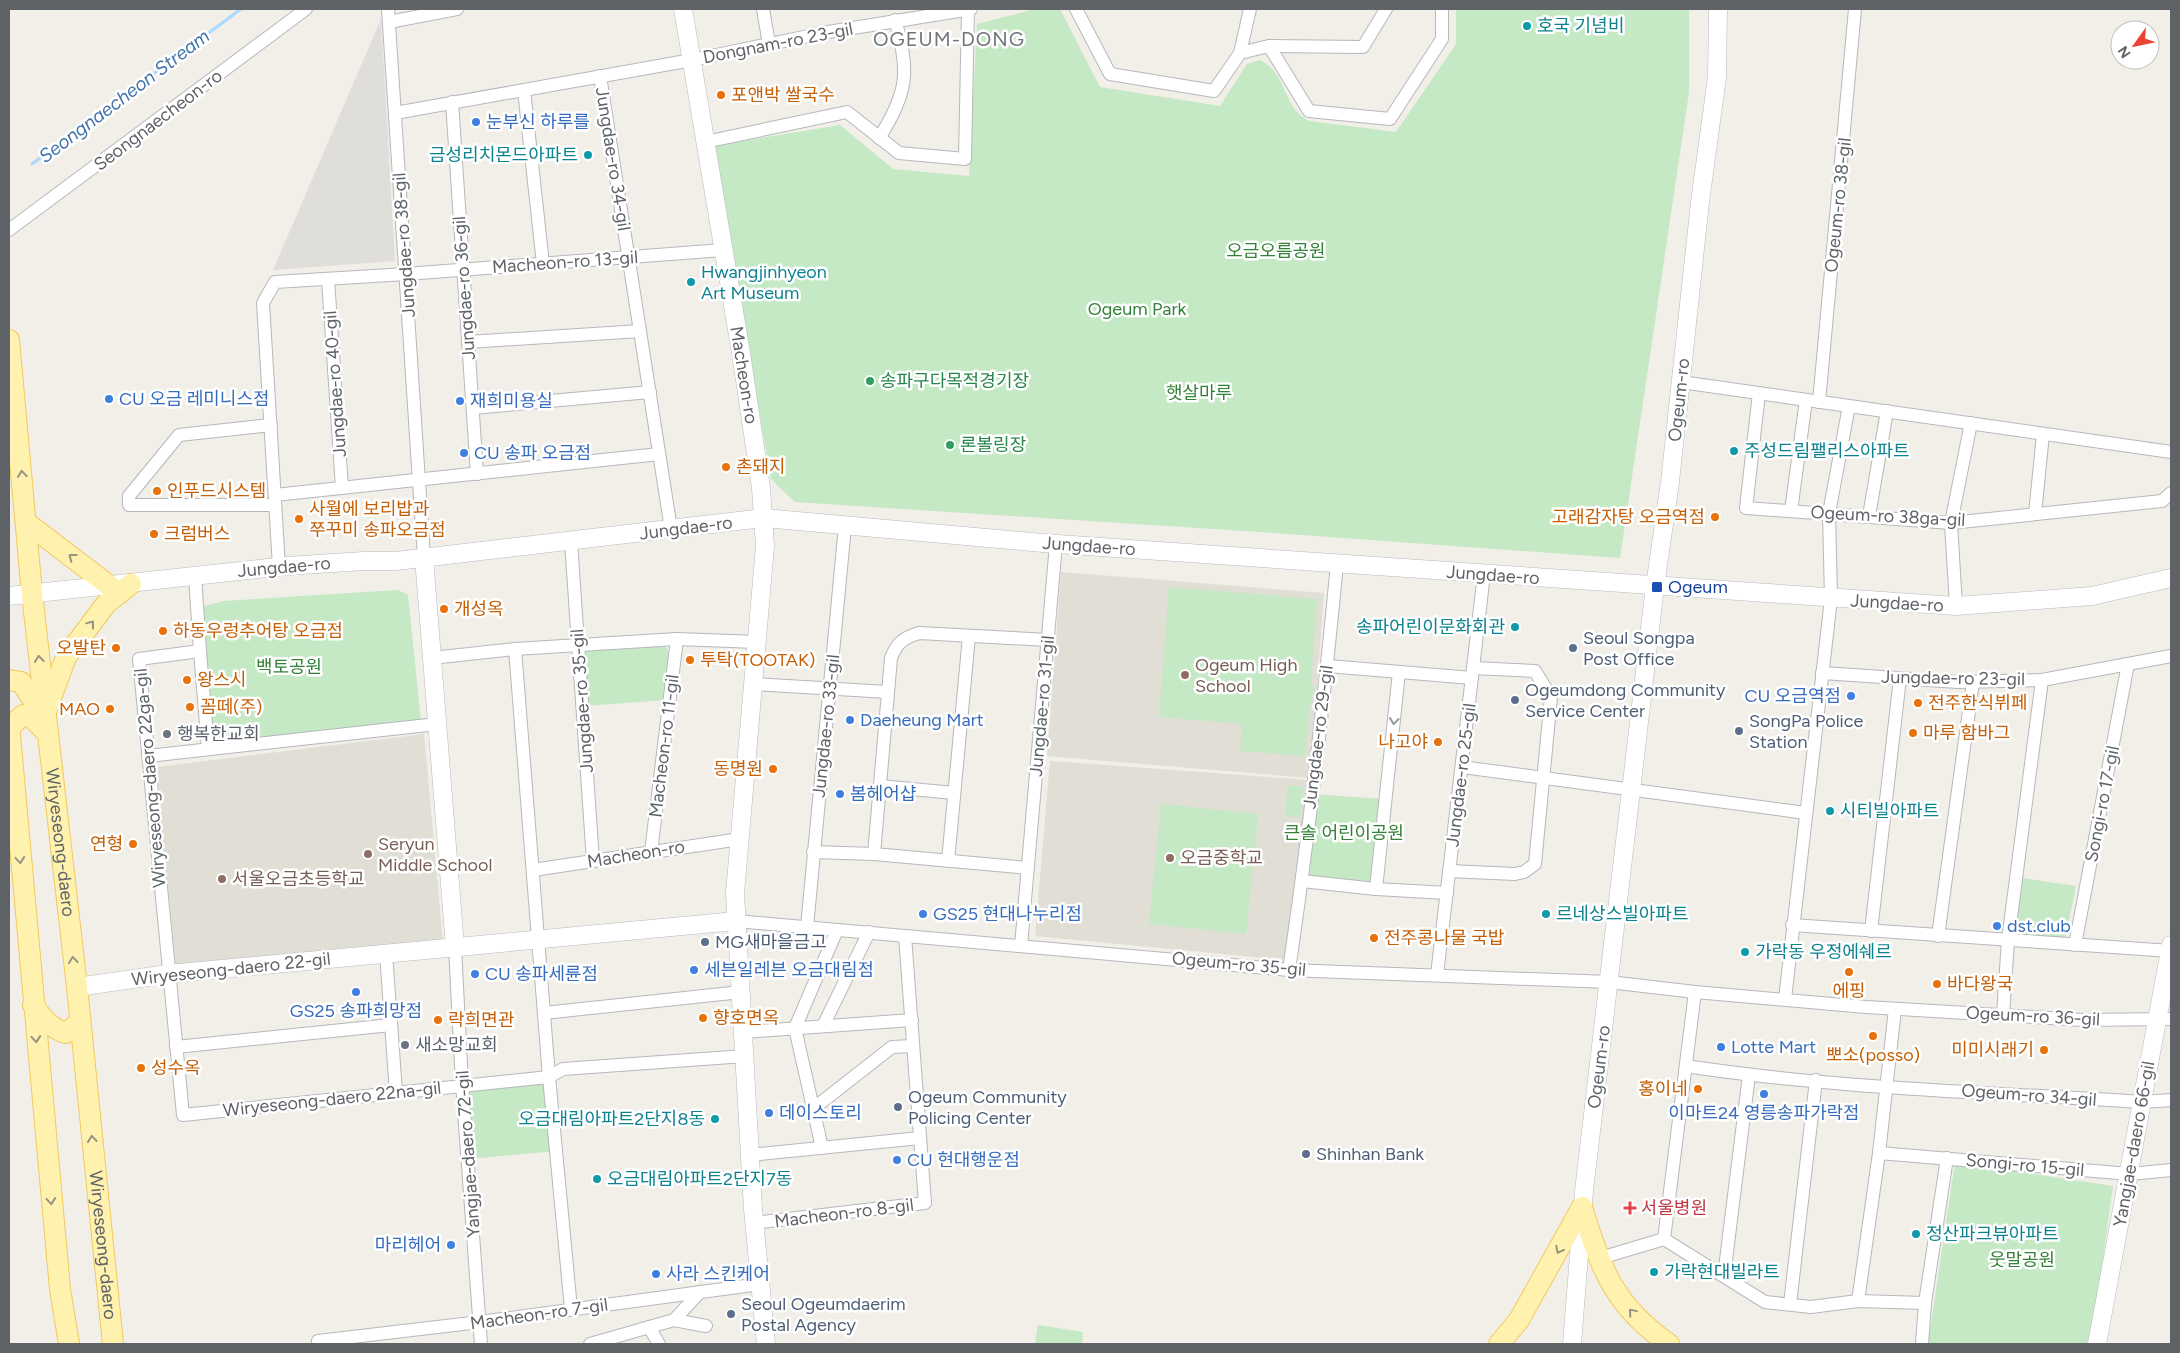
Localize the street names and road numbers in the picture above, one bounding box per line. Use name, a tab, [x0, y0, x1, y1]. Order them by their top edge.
street label: Dongnam-ro 23-gil	[701, 18, 855, 68]
street label: Seongnaecheon-ro	[89, 65, 227, 175]
street label: Jungdae-ro 34-gil	[591, 86, 635, 232]
street label: Ogeum-ro 38-gil	[1820, 137, 1856, 273]
street label: Jungdae-ro 38-gil	[388, 172, 420, 318]
street label: Jungdae-ro 36-gil	[448, 215, 480, 361]
street label: Macheon-ro 13-gil	[491, 246, 639, 278]
street label: Jungdae-ro 40-gil	[319, 310, 351, 458]
street label: Macheon-ro	[725, 325, 763, 425]
street label: Ogeum-ro	[1664, 357, 1694, 443]
street label: Ogeum-ro 38ga-gil	[1810, 501, 1966, 531]
street label: Jungdae-ro	[638, 511, 734, 545]
street label: Jungdae-ro	[1042, 532, 1136, 560]
street label: Jungdae-ro	[236, 552, 332, 582]
street label: Jungdae-ro	[1446, 561, 1540, 589]
street label: Jungdae-ro	[1850, 590, 1944, 616]
street label: Jungdae-ro 35-gil	[566, 628, 598, 774]
street label: Jungdae-ro 31-gil	[1025, 635, 1059, 777]
street label: Jungdae-ro 33-gil	[808, 653, 844, 799]
street label: Jungdae-ro 29-gil	[1298, 664, 1338, 810]
street label: Jungdae-ro 23-gil	[1881, 666, 2025, 690]
street label: Wiryeseong-daero 22ga-gil	[129, 667, 171, 889]
street label: Macheon-ro 11-gil	[644, 673, 684, 819]
street label: Jungdae-ro 25-gil	[1441, 702, 1481, 848]
street label: Songi-ro 17-gil	[2080, 744, 2124, 864]
street label: Wiryeseong-daero	[41, 767, 80, 918]
street label: Macheon-ro	[586, 835, 686, 873]
street label: Ogeum-ro 35-gil	[1171, 947, 1307, 981]
street label: Wiryeseong-daero 22-gil	[130, 948, 332, 990]
street label: Ogeum-ro 36-gil	[1965, 1001, 2101, 1031]
street label: Ogeum-ro	[1583, 1024, 1615, 1110]
street label: Yangjae-daero 66-gil	[2109, 1059, 2159, 1229]
street label: Yangjae-daero 72-gil	[451, 1070, 485, 1238]
street label: Wiryeseong-daero 22na-gil	[222, 1077, 442, 1121]
street label: Ogeum-ro 34-gil	[1961, 1079, 2097, 1111]
street label: Songi-ro 15-gil	[1965, 1149, 2085, 1181]
street label: Wiryeseong-daero	[85, 1170, 121, 1321]
street label: Macheon-ro 8-gil	[773, 1194, 915, 1232]
street label: Macheon-ro 7-gil	[469, 1293, 609, 1335]

